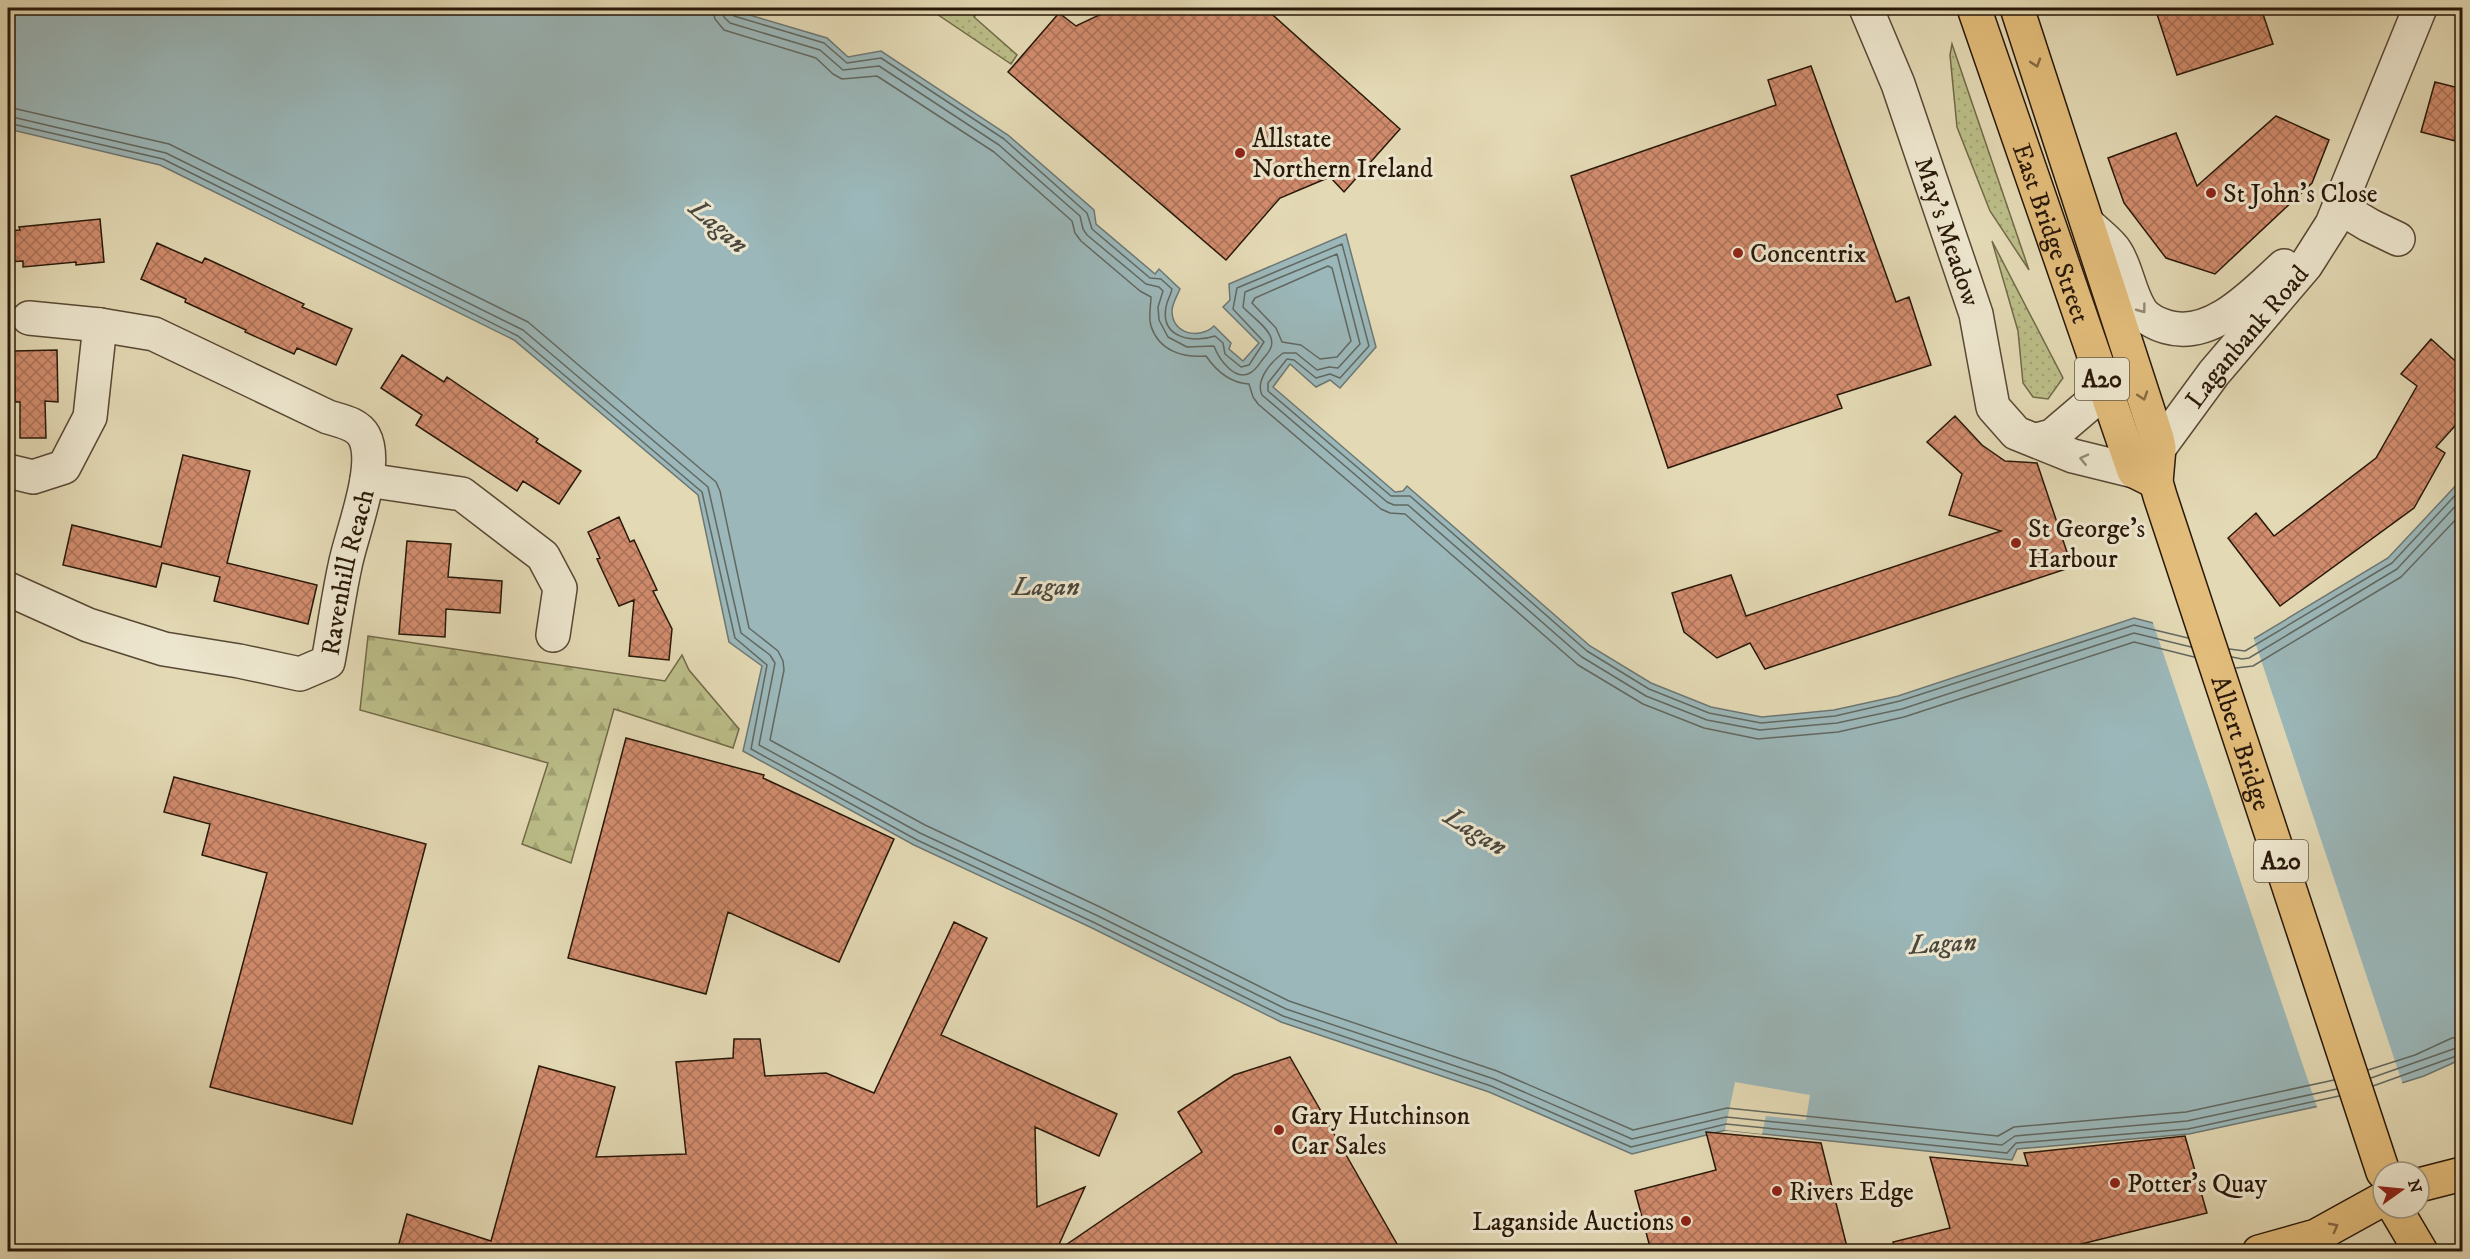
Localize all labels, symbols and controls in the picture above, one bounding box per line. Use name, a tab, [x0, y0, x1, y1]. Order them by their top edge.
one-way arrow	[2028, 57, 2041, 68]
place label: Allstate Northern Ireland	[1252, 123, 1433, 186]
street label: East Bridge Street	[2004, 139, 2097, 328]
marker: Allstate Northern Ireland	[1233, 146, 1247, 160]
street label: May's Meadow	[1906, 153, 1987, 311]
place label: St John's Close	[2223, 178, 2378, 211]
marker: St John's Close	[2204, 186, 2218, 200]
water label: Lagan	[680, 190, 755, 262]
place label: Concentrix	[1750, 238, 1867, 271]
marker: Concentrix	[1731, 246, 1745, 260]
street label: Laganbank Road	[2179, 259, 2317, 415]
one-way arrow	[2135, 303, 2146, 314]
road number: A20	[2075, 358, 2129, 400]
one-way arrow	[2136, 390, 2149, 401]
one-way arrow	[2080, 453, 2090, 466]
street label: Ravenhill Reach	[315, 486, 383, 658]
place label: St George's Harbour	[2028, 513, 2145, 576]
marker: St George's Harbour	[2009, 536, 2023, 550]
water label: Lagan	[1010, 570, 1080, 604]
street label: Albert Bridge	[2202, 672, 2278, 815]
water label: Lagan	[1436, 798, 1513, 864]
road number: A20	[2254, 840, 2308, 882]
water label: Lagan	[1906, 925, 1978, 963]
place label: Gary Hutchinson Car Sales	[1291, 1100, 1471, 1163]
marker: Gary Hutchinson Car Sales	[1272, 1123, 1286, 1137]
north arrow	[2371, 1160, 2431, 1220]
place label: Potter's Quay	[2127, 1168, 2268, 1201]
place label: Rivers Edge	[1789, 1176, 1914, 1209]
marker: Potter's Quay	[2108, 1176, 2122, 1190]
text: N	[2403, 1177, 2426, 1195]
marker: Rivers Edge	[1770, 1184, 1784, 1198]
place label: Laganside Auctions	[1472, 1206, 1674, 1239]
marker: Laganside Auctions	[1679, 1214, 1693, 1228]
one-way arrow	[2328, 1223, 2338, 1234]

